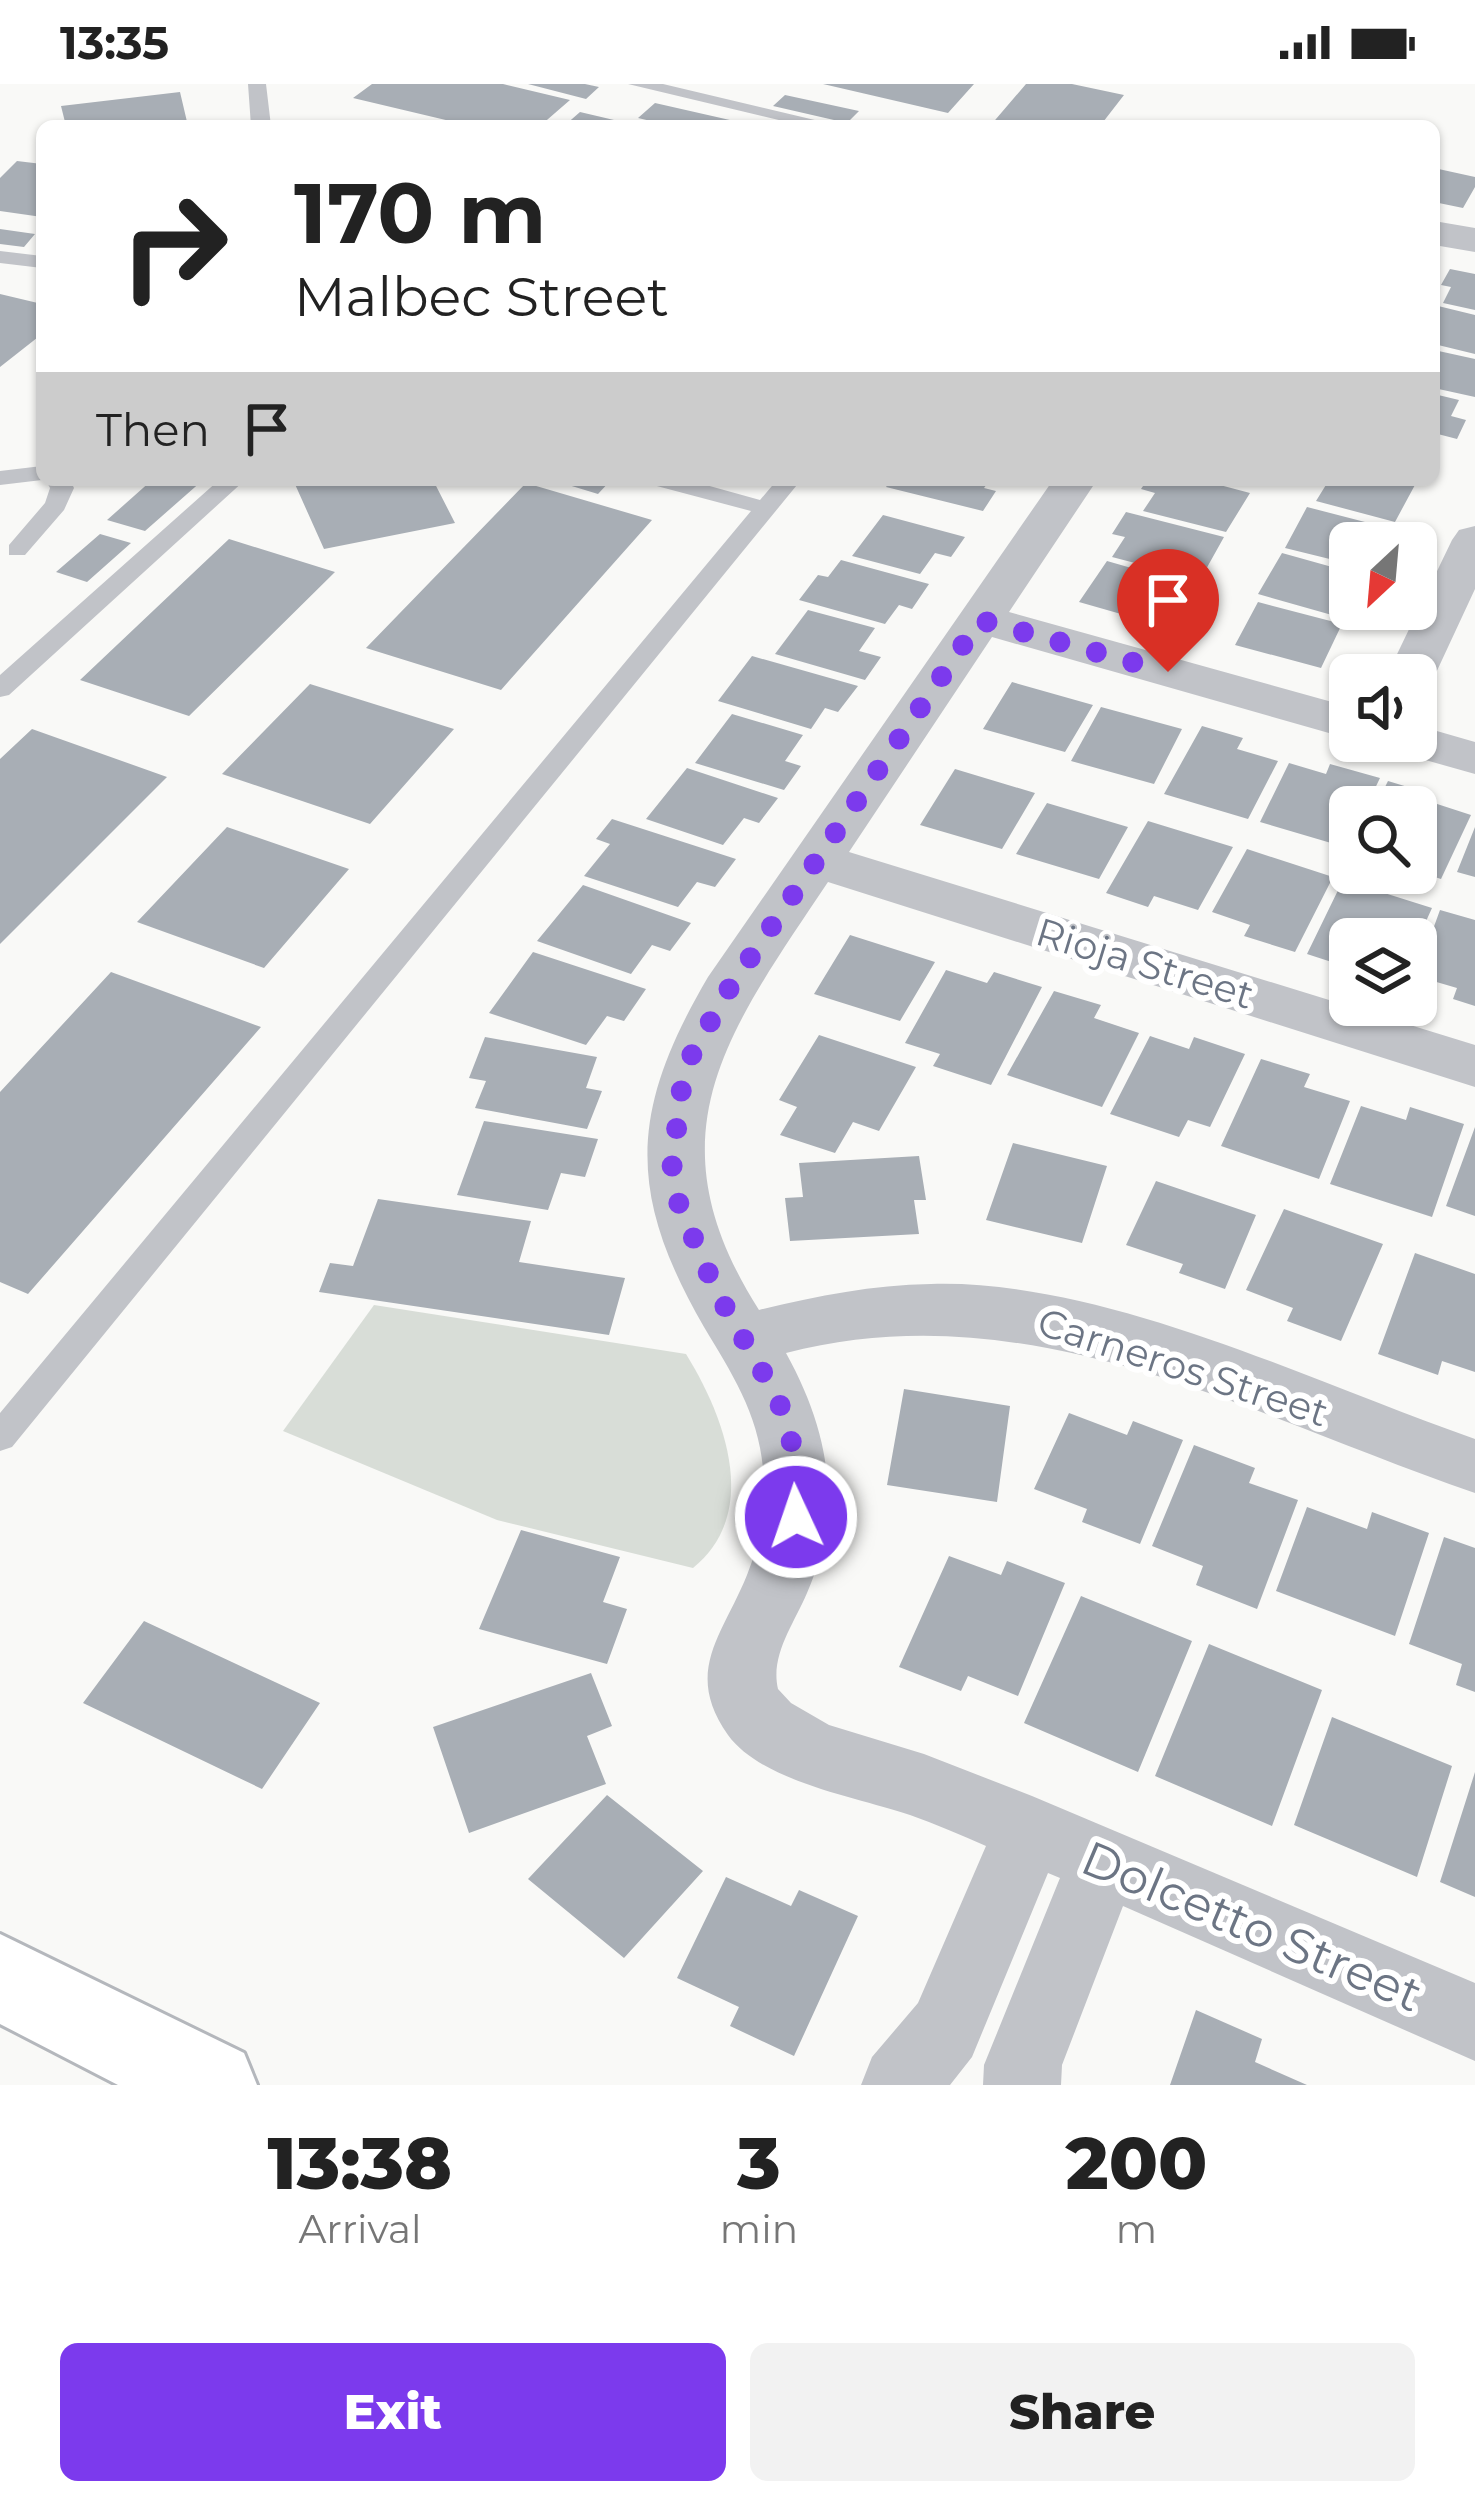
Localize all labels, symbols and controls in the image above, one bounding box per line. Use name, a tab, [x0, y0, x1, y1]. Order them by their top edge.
text: 13:35	[60, 15, 169, 70]
text: 170 m	[294, 162, 546, 264]
icon: right	[96, 168, 252, 324]
text: Malbec Street	[294, 264, 669, 330]
icon: arrive	[234, 396, 300, 462]
text: Then	[96, 402, 210, 457]
north arrow	[1329, 522, 1437, 630]
map controls	[1329, 522, 1437, 1026]
pin	[1117, 549, 1219, 672]
icon: arrive	[1135, 567, 1201, 633]
button: sound	[1329, 654, 1437, 762]
button: search	[1329, 786, 1437, 894]
street label: Rioja Street	[1030, 907, 1260, 1019]
button: layers	[1329, 918, 1437, 1026]
street label: Carneros Street	[1032, 1297, 1334, 1437]
position arrow	[733, 1454, 859, 1580]
street label: Dolcetto Street	[1073, 1828, 1431, 2024]
text: 13:38	[268, 2119, 452, 2207]
text: 3	[737, 2119, 781, 2207]
text: 200	[1066, 2119, 1207, 2207]
text: Arrival	[298, 2205, 421, 2253]
text: min	[720, 2205, 798, 2253]
text: m	[1116, 2205, 1157, 2253]
button: Exit	[60, 2343, 726, 2481]
button: Share	[750, 2343, 1415, 2481]

